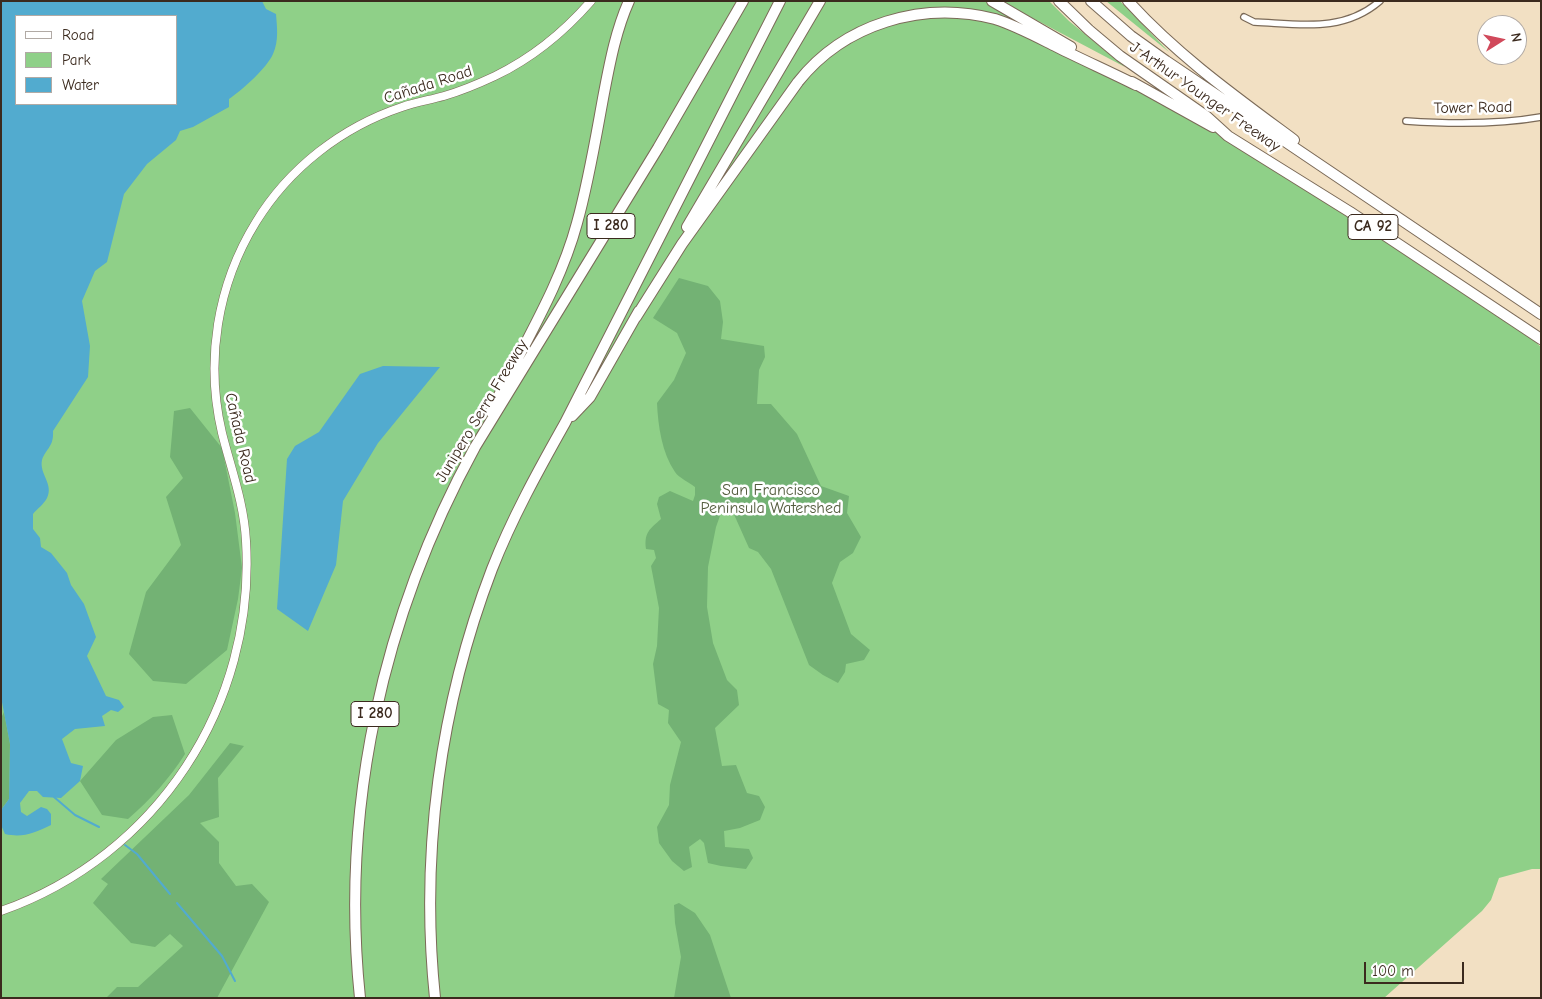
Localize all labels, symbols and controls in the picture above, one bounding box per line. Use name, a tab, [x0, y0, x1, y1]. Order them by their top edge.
legend	[15, 15, 178, 105]
north arrow	[1477, 15, 1527, 65]
text: Road	[62, 26, 94, 44]
text: N	[1507, 31, 1525, 43]
street label: J Arthur Younger Freeway	[1126, 38, 1284, 156]
text: Park	[62, 51, 91, 69]
street label: Cañada Road	[381, 62, 475, 108]
text: Water	[62, 76, 99, 94]
street label: Tower Road	[1433, 98, 1513, 118]
road number: I 280	[587, 214, 635, 238]
road number: CA 92	[1348, 214, 1398, 240]
street label: Junipero Serra Freeway	[432, 336, 532, 486]
street label: Cañada Road	[220, 391, 260, 485]
park label: San Francisco Peninsula Watershed	[701, 480, 841, 518]
road number: I 280	[351, 702, 399, 726]
scale bar	[1367, 952, 1467, 984]
text: 100 m	[1372, 962, 1414, 980]

